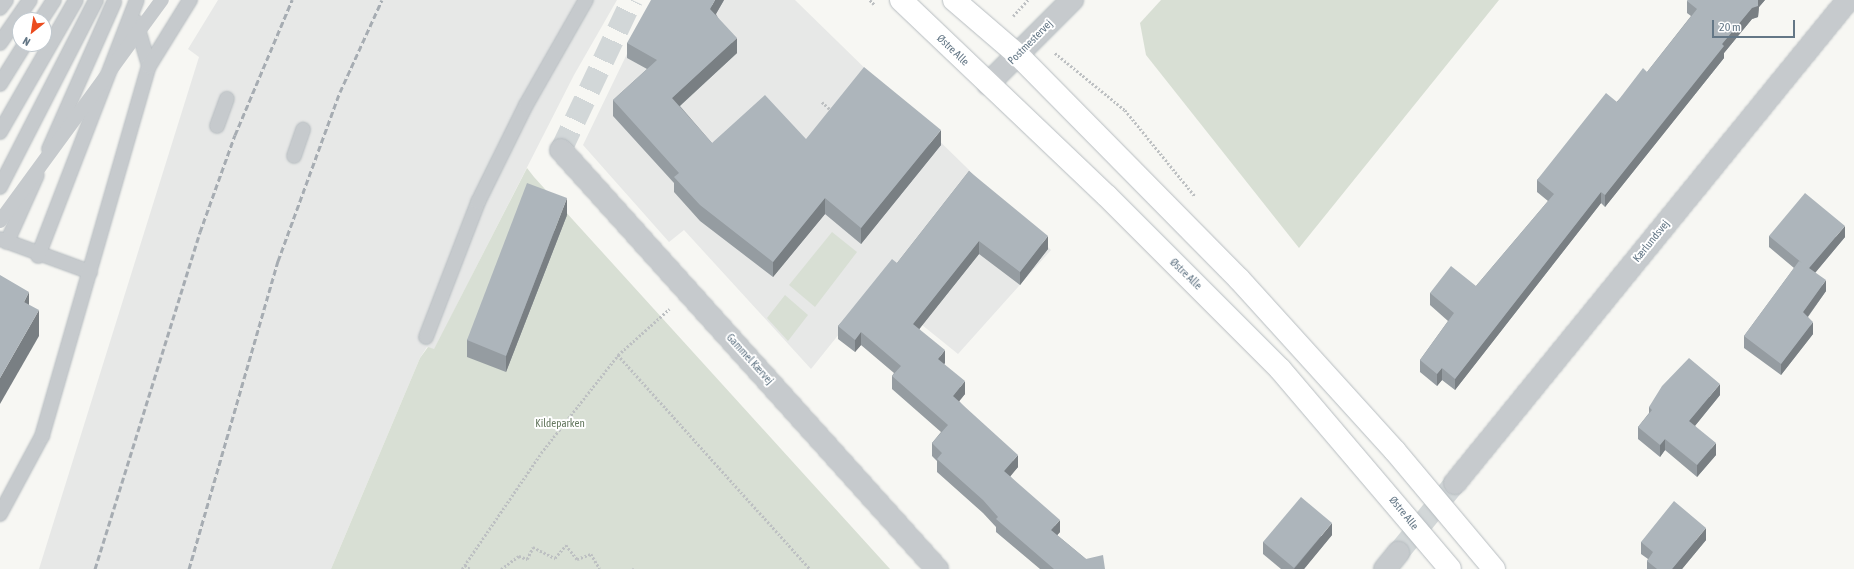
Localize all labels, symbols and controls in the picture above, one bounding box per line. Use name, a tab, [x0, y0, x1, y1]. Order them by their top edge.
north arrow	[12, 12, 52, 52]
scale bar	[1714, 12, 1797, 38]
street label: Postmestervej	[1005, 17, 1055, 67]
text: 20 m	[1719, 20, 1741, 34]
street label: Østre Alle	[934, 32, 972, 68]
text: N	[21, 35, 32, 48]
street label: Kærlundsvej	[1630, 217, 1672, 265]
street label: Østre Alle	[1167, 256, 1205, 292]
street label: Gammel Kærvej	[724, 331, 776, 387]
park label: Kildeparken	[535, 416, 585, 430]
street label: Østre Alle	[1386, 494, 1422, 532]

